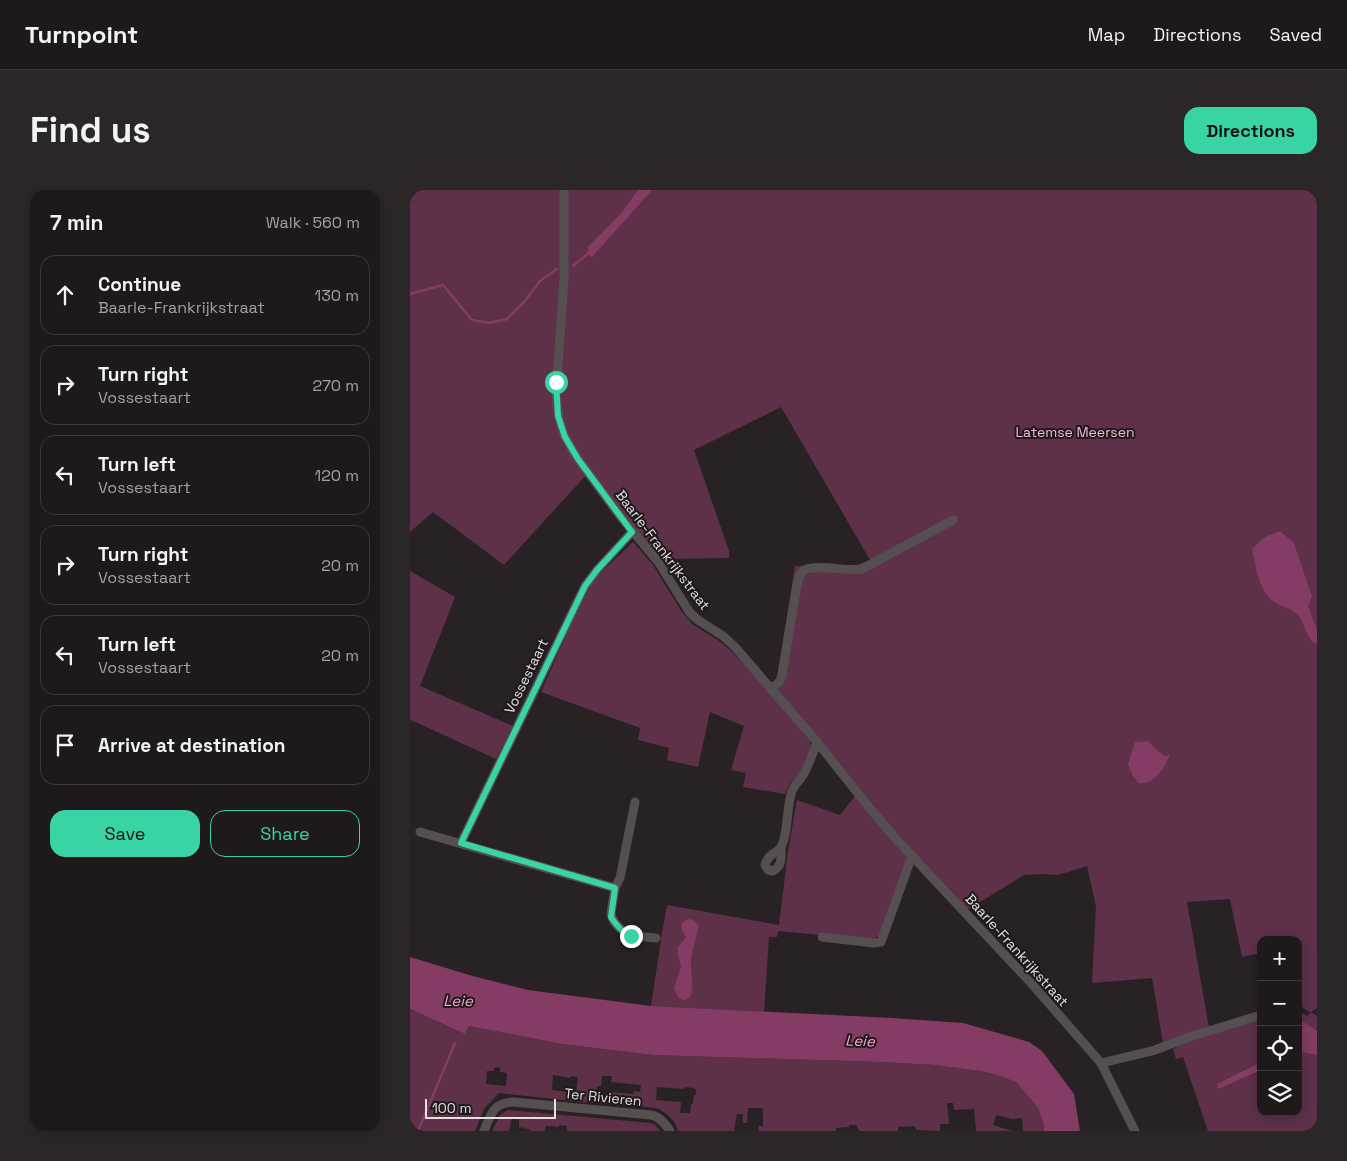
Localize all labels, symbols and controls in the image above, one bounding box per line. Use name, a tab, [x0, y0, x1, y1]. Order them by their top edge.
text: Turnpoint	[25, 19, 138, 50]
text: Map	[1088, 23, 1125, 46]
text: Directions	[1153, 23, 1242, 46]
text: Saved	[1270, 23, 1322, 46]
button: Directions	[1184, 107, 1317, 154]
text: Find us	[30, 108, 151, 152]
text: 7 min	[50, 209, 103, 236]
text: Walk · 560 m	[266, 212, 360, 233]
text: Continue	[98, 272, 181, 297]
icon: ahead	[51, 281, 79, 309]
text: 130 m	[315, 285, 359, 306]
text: Baarle-Frankrijkstraat	[98, 297, 265, 318]
text: Turn right	[98, 362, 188, 387]
icon: right	[51, 371, 79, 399]
route start	[545, 371, 568, 394]
text: 270 m	[312, 375, 359, 396]
text: Vossestaart	[98, 387, 191, 408]
park label: Latemse Meersen	[1015, 423, 1135, 441]
text: Turn left	[98, 452, 176, 477]
icon: left	[51, 461, 79, 489]
text: 120 m	[315, 465, 359, 486]
text: Vossestaart	[98, 477, 191, 498]
street label: Baarle-Frankrijkstraat	[612, 486, 714, 614]
text: Turn right	[98, 542, 188, 567]
icon: right	[51, 551, 79, 579]
text: 20 m	[321, 555, 359, 576]
text: Vossestaart	[98, 567, 191, 588]
text: Turn left	[98, 632, 176, 657]
street label: Vossestaart	[500, 636, 552, 716]
icon: left	[51, 641, 79, 669]
text: 20 m	[321, 645, 359, 666]
text: Vossestaart	[98, 657, 191, 678]
icon: arrive	[51, 731, 79, 759]
text: Arrive at destination	[98, 733, 286, 758]
button: Save	[50, 810, 200, 857]
button: Share	[210, 810, 360, 857]
street label: Baarle-Frankrijkstraat	[962, 890, 1072, 1010]
route end	[620, 925, 643, 948]
map controls	[1257, 936, 1302, 1116]
button: +	[1257, 936, 1302, 981]
button: −	[1257, 981, 1302, 1026]
water label: Leie	[443, 991, 474, 1010]
button: locate	[1257, 1026, 1302, 1071]
water label: Leie	[845, 1030, 876, 1051]
button: layers	[1257, 1071, 1302, 1116]
street label: Ter Rivieren	[564, 1084, 642, 1110]
scale bar	[425, 1096, 556, 1119]
text: 100 m	[432, 1099, 471, 1117]

